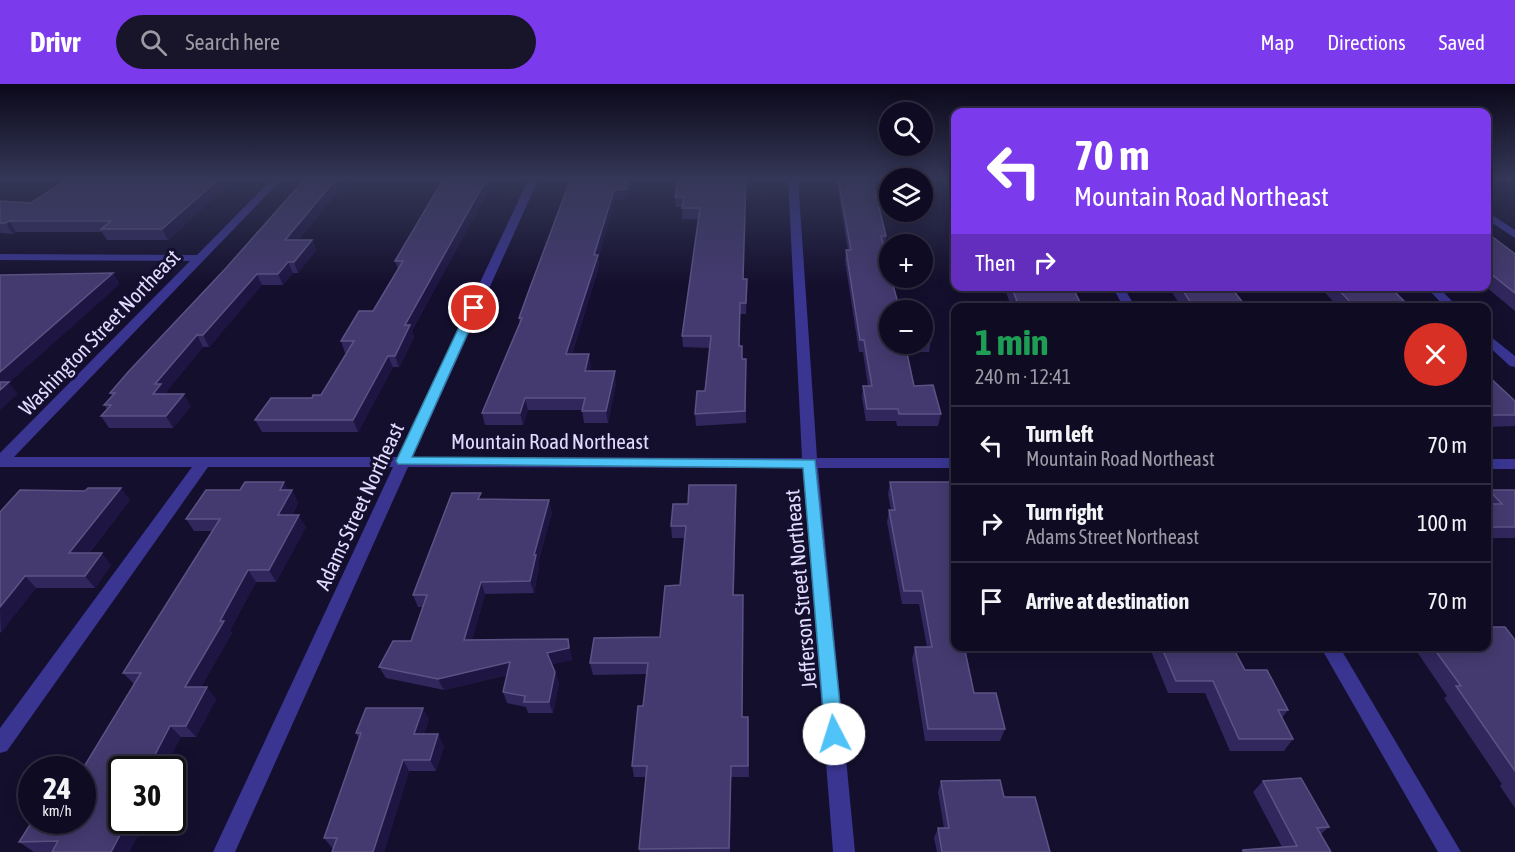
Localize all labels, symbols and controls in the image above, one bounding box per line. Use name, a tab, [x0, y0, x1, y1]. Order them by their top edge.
search box	[116, 15, 536, 69]
text: Drivr	[30, 26, 80, 58]
icon: search	[137, 26, 170, 59]
text: Search here	[185, 29, 280, 55]
text: Map	[1260, 30, 1294, 54]
text: Directions	[1327, 30, 1406, 54]
text: Saved	[1439, 30, 1485, 54]
map controls	[879, 102, 933, 354]
button: search	[879, 102, 933, 156]
text: 70 m	[1074, 131, 1149, 179]
icon: left	[975, 132, 1053, 210]
button: layers	[879, 168, 933, 222]
text: Mountain Road Northeast	[1074, 181, 1329, 212]
button: +	[879, 234, 933, 288]
street label: Washington Street Northeast	[14, 244, 184, 420]
icon: right	[1028, 246, 1061, 279]
text: Then	[975, 250, 1016, 276]
pin	[448, 282, 499, 333]
icon: arrive	[457, 291, 490, 324]
button: −	[879, 300, 933, 354]
text: 1 min	[975, 321, 1049, 363]
button: close	[1404, 323, 1467, 386]
text: 240 m · 12:41	[975, 365, 1071, 388]
street label: Adams Street Northeast	[310, 419, 408, 593]
text: Turn left	[1026, 421, 1093, 447]
street label: Mountain Road Northeast	[451, 429, 649, 453]
icon: left	[975, 429, 1008, 462]
text: 70 m	[1427, 432, 1467, 458]
text: Mountain Road Northeast	[1026, 447, 1215, 470]
street label: Jefferson Street Northeast	[779, 488, 821, 690]
text: Turn right	[1026, 499, 1103, 525]
icon: right	[975, 507, 1008, 540]
text: 100 m	[1417, 510, 1467, 536]
text: Adams Street Northeast	[1026, 525, 1199, 548]
icon: arrive	[975, 585, 1008, 618]
text: Arrive at destination	[1026, 588, 1189, 614]
text: 70 m	[1427, 588, 1467, 614]
position arrow	[802, 702, 866, 766]
speed limit sign: 30	[108, 756, 186, 834]
text: 24	[43, 771, 71, 805]
text: km/h	[42, 802, 72, 819]

